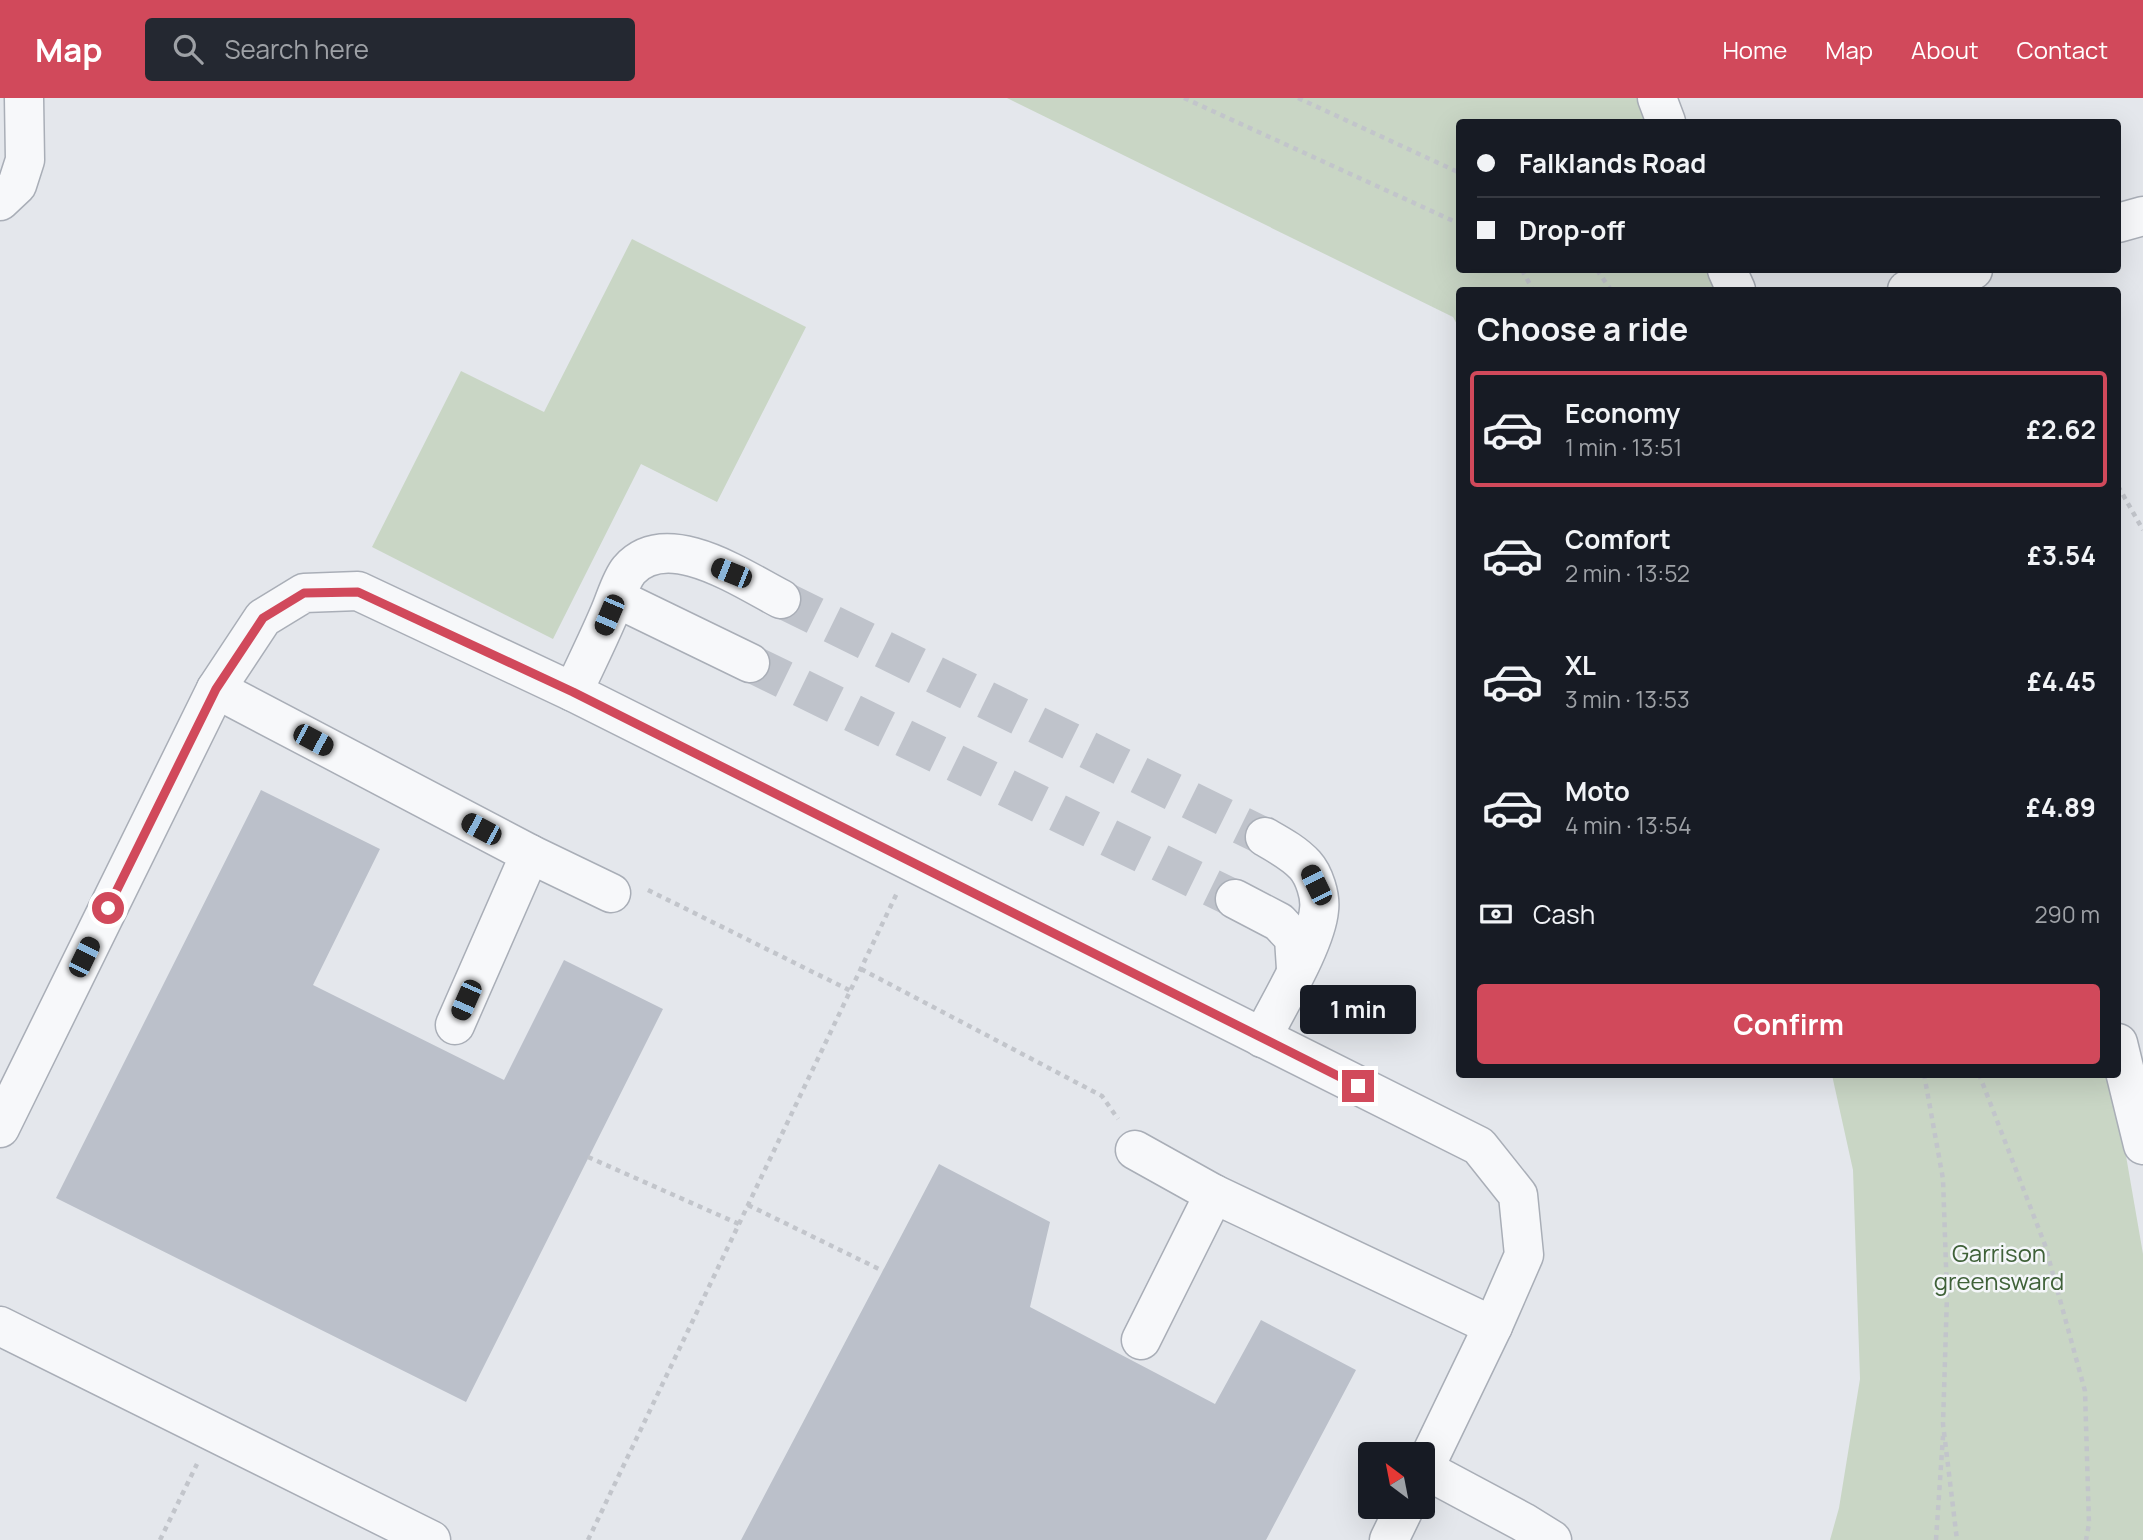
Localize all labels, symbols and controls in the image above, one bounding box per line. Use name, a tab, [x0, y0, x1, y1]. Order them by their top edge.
search box	[145, 18, 635, 81]
text: Map	[35, 27, 103, 72]
icon: search	[169, 30, 207, 68]
text: Search here	[225, 31, 369, 67]
text: Home	[1722, 33, 1787, 66]
text: Map	[1825, 33, 1873, 66]
text: About	[1911, 33, 1979, 66]
text: Contact	[2017, 33, 2108, 66]
text: Falklands Road	[1519, 145, 1706, 181]
text: Drop-off	[1519, 212, 1625, 248]
text: Choose a ride	[1477, 307, 1688, 351]
text: Economy	[1565, 395, 1680, 431]
icon: car	[1481, 398, 1544, 461]
text: £2.62	[2026, 411, 2096, 447]
text: 1 min · 13:51	[1565, 431, 1682, 463]
text: Comfort	[1565, 521, 1671, 557]
icon: car	[1481, 524, 1544, 587]
text: £3.54	[2027, 537, 2096, 573]
car	[708, 555, 755, 591]
text: 2 min · 13:52	[1565, 557, 1690, 589]
car	[592, 592, 627, 638]
text: XL	[1565, 647, 1596, 683]
icon: car	[1481, 650, 1544, 713]
text: £4.45	[2027, 663, 2096, 699]
text: 3 min · 13:53	[1565, 683, 1690, 715]
car	[290, 721, 337, 759]
text: Moto	[1565, 773, 1630, 809]
icon: car	[1481, 776, 1544, 839]
text: £4.89	[2026, 789, 2096, 825]
text: 4 min · 13:54	[1565, 809, 1692, 841]
car	[458, 810, 505, 848]
car	[1298, 862, 1335, 908]
route start	[92, 892, 124, 924]
icon: cash	[1477, 895, 1515, 933]
text: Cash	[1533, 896, 1595, 932]
text: 290 m	[2034, 898, 2100, 930]
car	[66, 934, 103, 980]
car	[448, 977, 485, 1023]
callout: 1 min	[1300, 984, 1416, 1034]
button: Confirm	[1477, 984, 2100, 1064]
text: 1 min	[1330, 993, 1386, 1025]
route end	[1342, 1070, 1374, 1102]
park label: Garrison greensward	[1934, 1236, 2064, 1297]
north arrow	[1358, 1442, 1435, 1519]
map controls	[1358, 1442, 1435, 1519]

